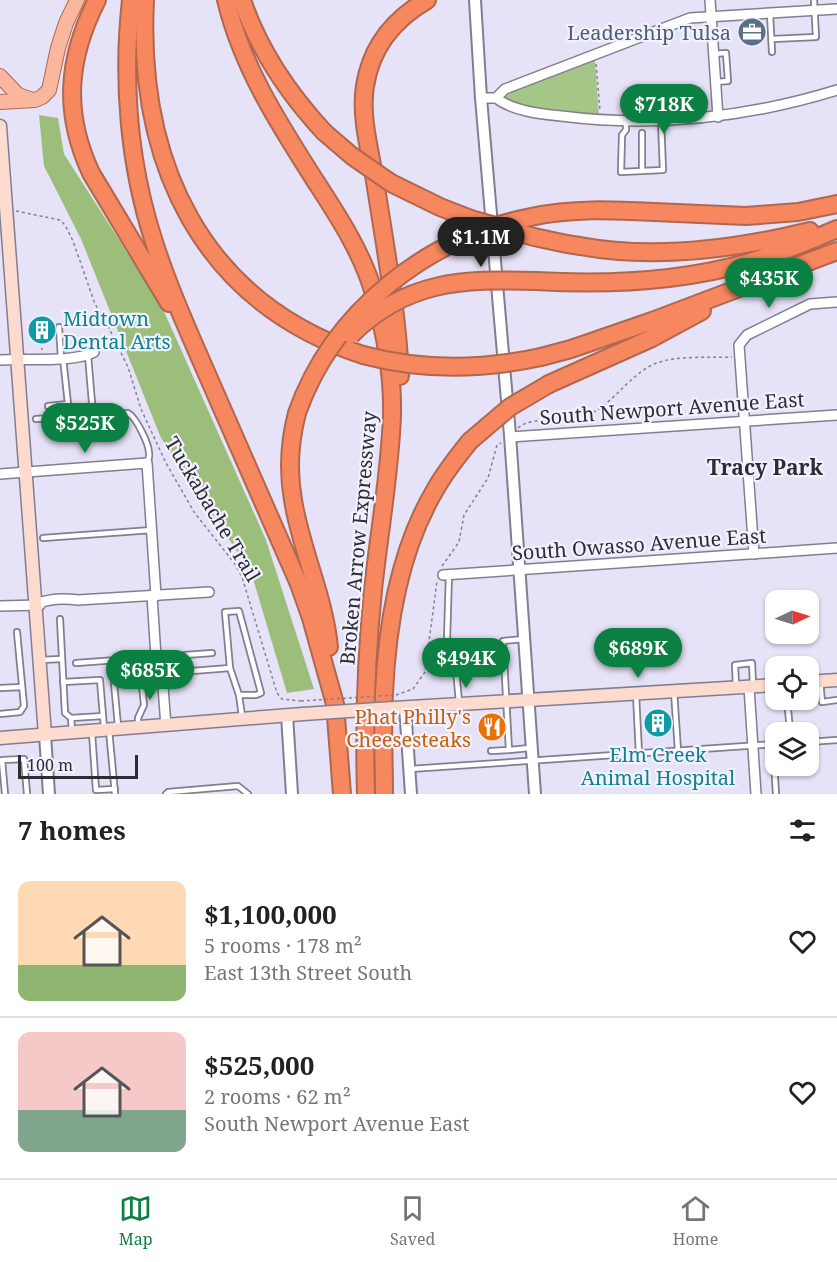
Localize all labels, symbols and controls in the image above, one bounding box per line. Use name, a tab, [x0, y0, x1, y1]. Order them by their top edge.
office icon: Leadership Tulsa	[736, 16, 768, 48]
place label: Leadership Tulsa	[567, 19, 731, 46]
pin: $718K	[622, 84, 706, 135]
text: $718K	[634, 90, 694, 117]
pin: $1.1M	[439, 217, 523, 268]
text: $1.1M	[452, 223, 510, 250]
pin: $435K	[727, 258, 811, 309]
text: $435K	[739, 264, 799, 291]
place label: Midtown Dental Arts	[63, 305, 170, 355]
building icon: Midtown Dental Arts	[26, 314, 58, 346]
street label: South Newport Avenue East	[539, 385, 805, 431]
pin: $525K	[43, 403, 127, 454]
text: $525K	[55, 409, 115, 436]
street label: Broken Arrow Expressway	[333, 409, 383, 666]
street label: Tuckabache Trail	[159, 431, 267, 587]
district label: Tracy Park	[707, 453, 824, 481]
street label: South Owasso Avenue East	[511, 522, 767, 566]
north arrow	[765, 590, 819, 644]
map controls	[765, 590, 819, 776]
pin: $689K	[596, 628, 680, 679]
text: $689K	[608, 634, 668, 661]
pin: $494K	[424, 638, 508, 689]
text: $494K	[436, 644, 496, 671]
pin: $685K	[108, 650, 192, 701]
text: $685K	[120, 656, 180, 683]
button: locate	[765, 656, 819, 710]
place label: Phat Philly's Cheesesteaks	[346, 703, 471, 753]
building icon: Elm Creek Animal Hospital	[642, 707, 674, 739]
restaurant icon: Phat Philly's Cheesesteaks	[476, 711, 508, 743]
button: layers	[765, 722, 819, 776]
place label: Elm Creek Animal Hospital	[581, 741, 735, 791]
scale bar	[18, 752, 138, 780]
text: 100 m	[27, 754, 73, 776]
text: 7 homes	[18, 812, 126, 848]
icon: filters	[786, 814, 819, 847]
text: $1,100,000	[204, 896, 337, 932]
icon: home	[66, 905, 138, 977]
icon: heart	[786, 925, 819, 958]
text: 5 rooms · 178 m²	[204, 932, 362, 959]
text: East 13th Street South	[204, 959, 412, 986]
text: $525,000	[204, 1047, 314, 1083]
icon: home	[66, 1056, 138, 1128]
icon: heart	[786, 1076, 819, 1109]
text: 2 rooms · 62 m²	[204, 1083, 351, 1110]
text: South Newport Avenue East	[204, 1110, 469, 1137]
tab: Map	[119, 1192, 153, 1250]
tab: Saved	[390, 1192, 435, 1250]
tab: Home	[673, 1192, 718, 1250]

